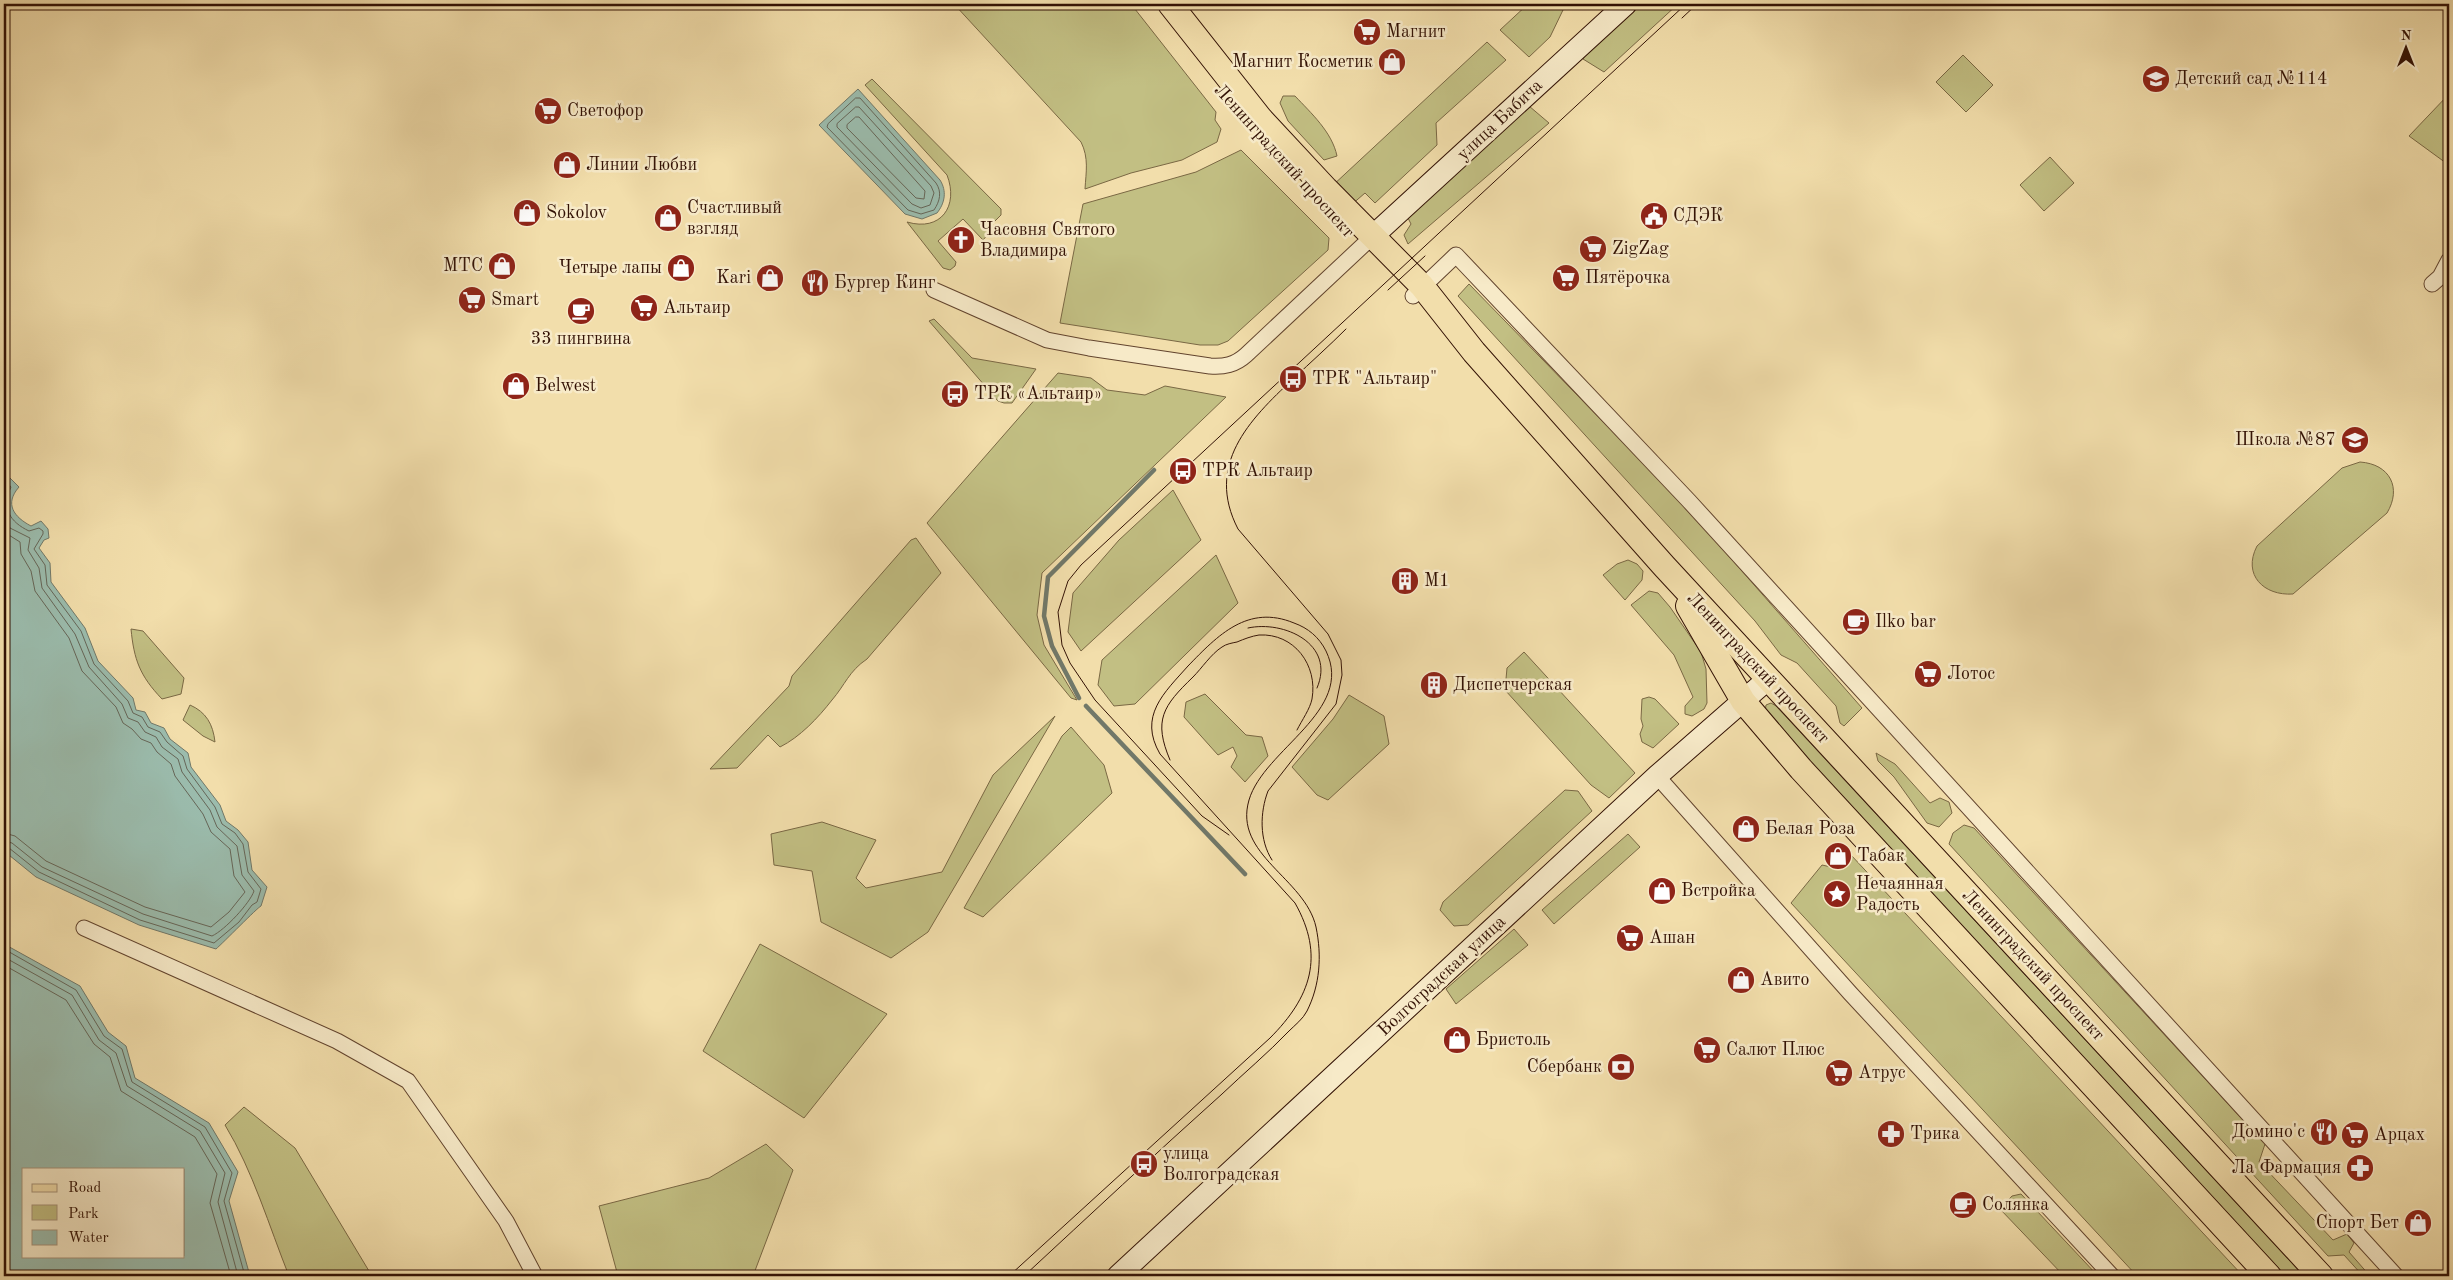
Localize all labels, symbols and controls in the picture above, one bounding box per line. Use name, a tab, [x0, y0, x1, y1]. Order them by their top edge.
supermarket icon: Магнит	[1352, 17, 1382, 47]
north arrow	[2380, 22, 2430, 72]
place label: Магнит	[1386, 23, 1446, 41]
text: N	[2401, 29, 2412, 43]
shop icon: Магнит Косметик	[1377, 47, 1407, 77]
place label: Магнит Косметик	[1232, 53, 1373, 71]
school or university icon: Детский сад №114	[2141, 64, 2171, 94]
place label: Детский сад №114	[2175, 70, 2328, 88]
street label: улица Бабича	[1454, 76, 1546, 164]
street label: Ленинградский проспект	[1211, 81, 1357, 241]
supermarket icon: Светофор	[533, 96, 563, 126]
place label: Светофор	[567, 102, 644, 121]
shop icon: Линии Любви	[552, 150, 582, 180]
place label: Линии Любви	[586, 156, 697, 174]
shop icon: Sokolov	[512, 198, 542, 228]
place label: Счастливый взгляд	[687, 199, 782, 238]
public building icon: СДЭК	[1639, 201, 1669, 231]
shop icon: Счастливый взгляд	[653, 203, 683, 233]
place label: Sokolov	[546, 204, 607, 222]
place label: СДЭК	[1673, 207, 1723, 225]
place label: Часовня Святого Владимира	[980, 221, 1115, 260]
church icon: Часовня Святого Владимира	[946, 225, 976, 255]
supermarket icon: ZigZag	[1578, 234, 1608, 264]
place label: ZigZag	[1612, 240, 1669, 258]
shop icon: МТС	[487, 251, 517, 281]
shop icon: Четыре лапы	[666, 253, 696, 283]
place label: МТС	[443, 257, 483, 275]
place label: Четыре лапы	[559, 259, 662, 277]
shop icon: Kari	[755, 263, 785, 293]
supermarket icon: Пятёрочка	[1551, 263, 1581, 293]
restaurant icon: Бургер Кинг	[800, 268, 830, 298]
place label: Kari	[716, 269, 751, 287]
place label: Пятёрочка	[1585, 269, 1671, 287]
place label: Бургер Кинг	[834, 274, 936, 292]
supermarket icon: Smart	[457, 285, 487, 315]
place label: Smart	[491, 291, 539, 309]
supermarket icon: Альтаир	[629, 293, 659, 323]
cafe icon: 33 пингвина	[566, 296, 596, 326]
place label: Альтаир	[663, 299, 731, 317]
place label: 33 пингвина	[531, 330, 631, 348]
bus stop icon: ТРК "Альтаир"	[1278, 364, 1308, 394]
place label: ТРК "Альтаир"	[1312, 370, 1437, 388]
shop icon: Belwest	[501, 371, 531, 401]
place label: Belwest	[535, 377, 596, 395]
bus stop icon: ТРК «Альтаир»	[940, 379, 970, 409]
place label: ТРК «Альтаир»	[974, 385, 1102, 403]
school or university icon: Школа №87	[2340, 425, 2370, 455]
place label: Школа №87	[2235, 431, 2336, 449]
bus stop icon: ТРК Альтаир	[1168, 456, 1198, 486]
place label: ТРК Альтаир	[1202, 462, 1313, 480]
building icon: М1	[1390, 566, 1420, 596]
place label: М1	[1424, 572, 1450, 590]
street label: Ленинградский проспект	[1683, 589, 1833, 747]
cafe icon: Ilko bar	[1841, 607, 1871, 637]
place label: Ilko bar	[1875, 613, 1936, 631]
supermarket icon: Лотос	[1913, 659, 1943, 689]
place label: Лотос	[1947, 665, 1995, 683]
building icon: Диспетчерская	[1419, 670, 1449, 700]
place label: Диспетчерская	[1453, 676, 1572, 694]
shop icon: Белая Роза	[1731, 814, 1761, 844]
place label: Белая Роза	[1765, 820, 1855, 838]
shop icon: Табак	[1823, 841, 1853, 871]
place label: Табак	[1857, 847, 1905, 865]
place label: Нечаянная Радость	[1856, 875, 1944, 914]
shop icon: Встройка	[1647, 876, 1677, 906]
place icon: Нечаянная Радость	[1822, 879, 1852, 909]
place label: Встройка	[1681, 882, 1756, 900]
street label: Ленинградский проспект	[1958, 886, 2108, 1044]
street label: Волгоградская улица	[1375, 912, 1509, 1040]
supermarket icon: Ашан	[1615, 923, 1645, 953]
place label: Ашан	[1649, 929, 1695, 947]
shop icon: Авито	[1726, 965, 1756, 995]
place label: Авито	[1760, 971, 1810, 989]
shop icon: Бристоль	[1442, 1025, 1472, 1055]
place label: Бристоль	[1476, 1031, 1550, 1049]
supermarket icon: Салют Плюс	[1692, 1035, 1722, 1065]
place label: Салют Плюс	[1726, 1041, 1825, 1059]
bank icon: Сбербанк	[1606, 1052, 1636, 1082]
place label: Сбербанк	[1527, 1058, 1602, 1076]
supermarket icon: Атрус	[1824, 1058, 1854, 1088]
place label: Атрус	[1858, 1064, 1906, 1082]
restaurant icon: Домино'c	[2309, 1117, 2339, 1147]
pharmacy icon: Трика	[1876, 1119, 1906, 1149]
supermarket icon: Арцах	[2340, 1120, 2370, 1150]
place label: Домино'c	[2232, 1123, 2305, 1141]
place label: Трика	[1910, 1125, 1960, 1143]
place label: Арцах	[2374, 1126, 2425, 1144]
place label: улица Волгоградская	[1163, 1145, 1279, 1184]
bus stop icon: улица Волгоградская	[1129, 1149, 1159, 1179]
pharmacy icon: Ла Фармация	[2345, 1153, 2375, 1183]
place label: Ла Фармация	[2232, 1159, 2341, 1177]
legend	[22, 1168, 185, 1258]
text: Road	[68, 1181, 102, 1196]
cafe icon: Солянка	[1948, 1190, 1978, 1220]
place label: Солянка	[1982, 1196, 2049, 1214]
text: Park	[68, 1207, 99, 1222]
shop icon: Спорт Бет	[2403, 1208, 2433, 1238]
place label: Спорт Бет	[2316, 1214, 2399, 1232]
text: Water	[68, 1231, 109, 1246]

